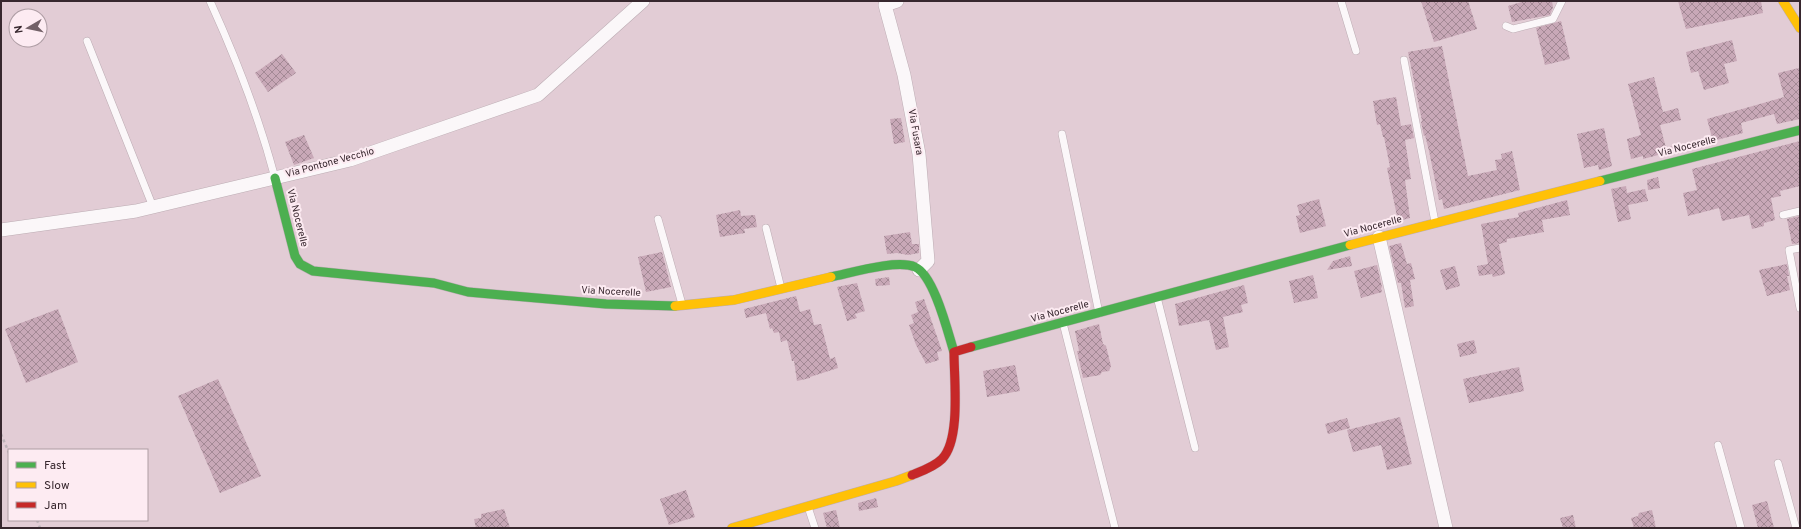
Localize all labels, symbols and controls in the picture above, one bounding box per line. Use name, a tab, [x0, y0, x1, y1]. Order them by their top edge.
north arrow	[8, 8, 48, 48]
text: N	[12, 24, 27, 34]
street label: Via Fusara	[905, 108, 925, 156]
street label: Via Nocerelle	[1656, 133, 1718, 161]
street label: Via Pontone Vecchio	[284, 145, 376, 181]
street label: Via Nocerelle	[283, 187, 311, 249]
street label: Via Nocerelle	[1342, 213, 1404, 241]
street label: Via Nocerelle	[581, 284, 641, 300]
street label: Via Nocerelle	[1029, 298, 1091, 326]
legend	[8, 449, 148, 521]
text: Fast	[44, 458, 66, 474]
text: Slow	[44, 478, 70, 494]
text: Jam	[44, 498, 67, 514]

